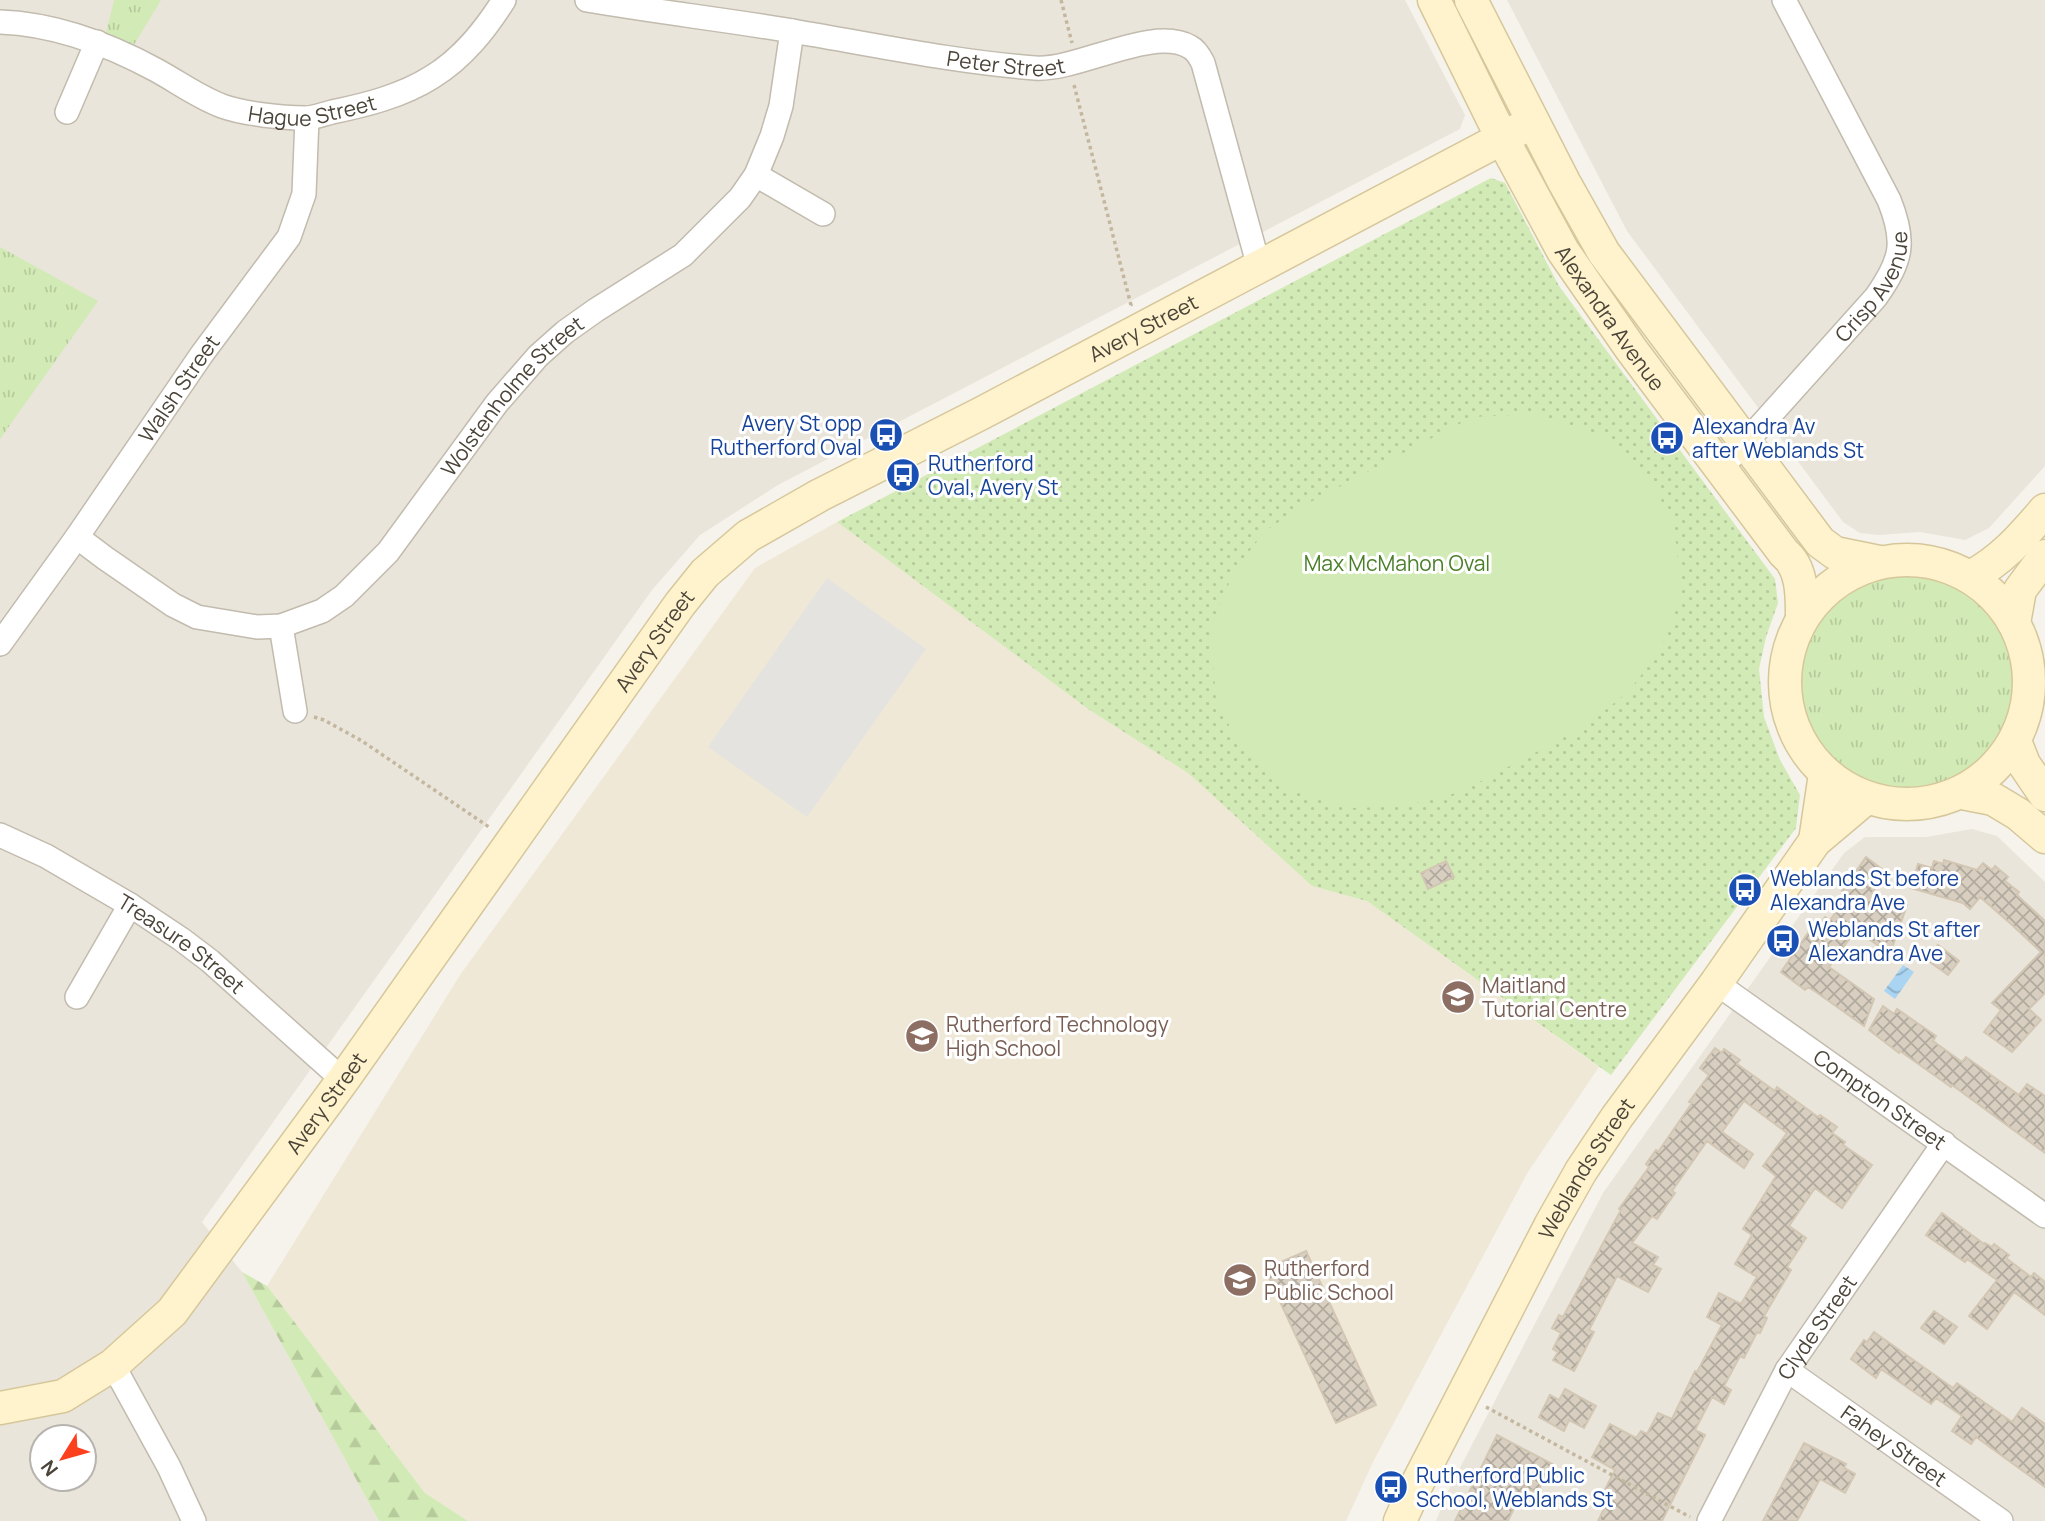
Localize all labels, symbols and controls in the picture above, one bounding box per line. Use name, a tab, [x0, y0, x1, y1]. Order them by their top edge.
street label: Peter Street	[945, 44, 1067, 82]
street label: Hague Street	[246, 88, 379, 132]
street label: Crisp Avenue	[1828, 230, 1913, 348]
street label: Alexandra Avenue	[1549, 239, 1671, 396]
street label: Avery Street	[1084, 288, 1203, 368]
street label: Wolstenholme Street	[434, 309, 589, 481]
street label: Walsh Street	[132, 329, 226, 448]
place label: Avery St opp Rutherford Oval	[710, 409, 862, 461]
place label: Alexandra Av after Weblands St	[1692, 412, 1864, 464]
bus stop icon: Avery St opp Rutherford Oval	[867, 416, 905, 454]
bus stop icon: Alexandra Av after Weblands St	[1648, 419, 1686, 457]
place label: Rutherford Oval, Avery St	[928, 449, 1059, 501]
bus stop icon: Rutherford Oval, Avery St	[884, 456, 922, 494]
park label: Max McMahon Oval	[1304, 549, 1490, 577]
street label: Avery Street	[608, 584, 700, 697]
place label: Weblands St before Alexandra Ave	[1770, 864, 1959, 916]
bus stop icon: Weblands St before Alexandra Ave	[1726, 871, 1764, 909]
street label: Treasure Street	[113, 887, 251, 1000]
place label: Weblands St after Alexandra Ave	[1808, 915, 1981, 967]
bus stop icon: Weblands St after Alexandra Ave	[1764, 922, 1802, 960]
place label: Maitland Tutorial Centre	[1482, 971, 1627, 1023]
school or university icon: Maitland Tutorial Centre	[1439, 978, 1477, 1016]
place label: Rutherford Technology High School	[946, 1010, 1169, 1062]
school or university icon: Rutherford Technology High School	[903, 1017, 941, 1055]
street label: Compton Street	[1808, 1043, 1952, 1156]
street label: Avery Street	[279, 1046, 372, 1159]
street label: Weblands Street	[1532, 1092, 1641, 1244]
place label: Rutherford Public School	[1264, 1254, 1394, 1306]
school or university icon: Rutherford Public School	[1221, 1261, 1259, 1299]
street label: Clyde Street	[1771, 1269, 1863, 1384]
street label: Fahey Street	[1836, 1399, 1953, 1493]
north arrow	[28, 1423, 98, 1493]
text: N	[35, 1455, 64, 1482]
place label: Rutherford Public School, Weblands St	[1416, 1461, 1614, 1513]
bus stop icon: Rutherford Public School, Weblands St	[1372, 1468, 1410, 1506]

